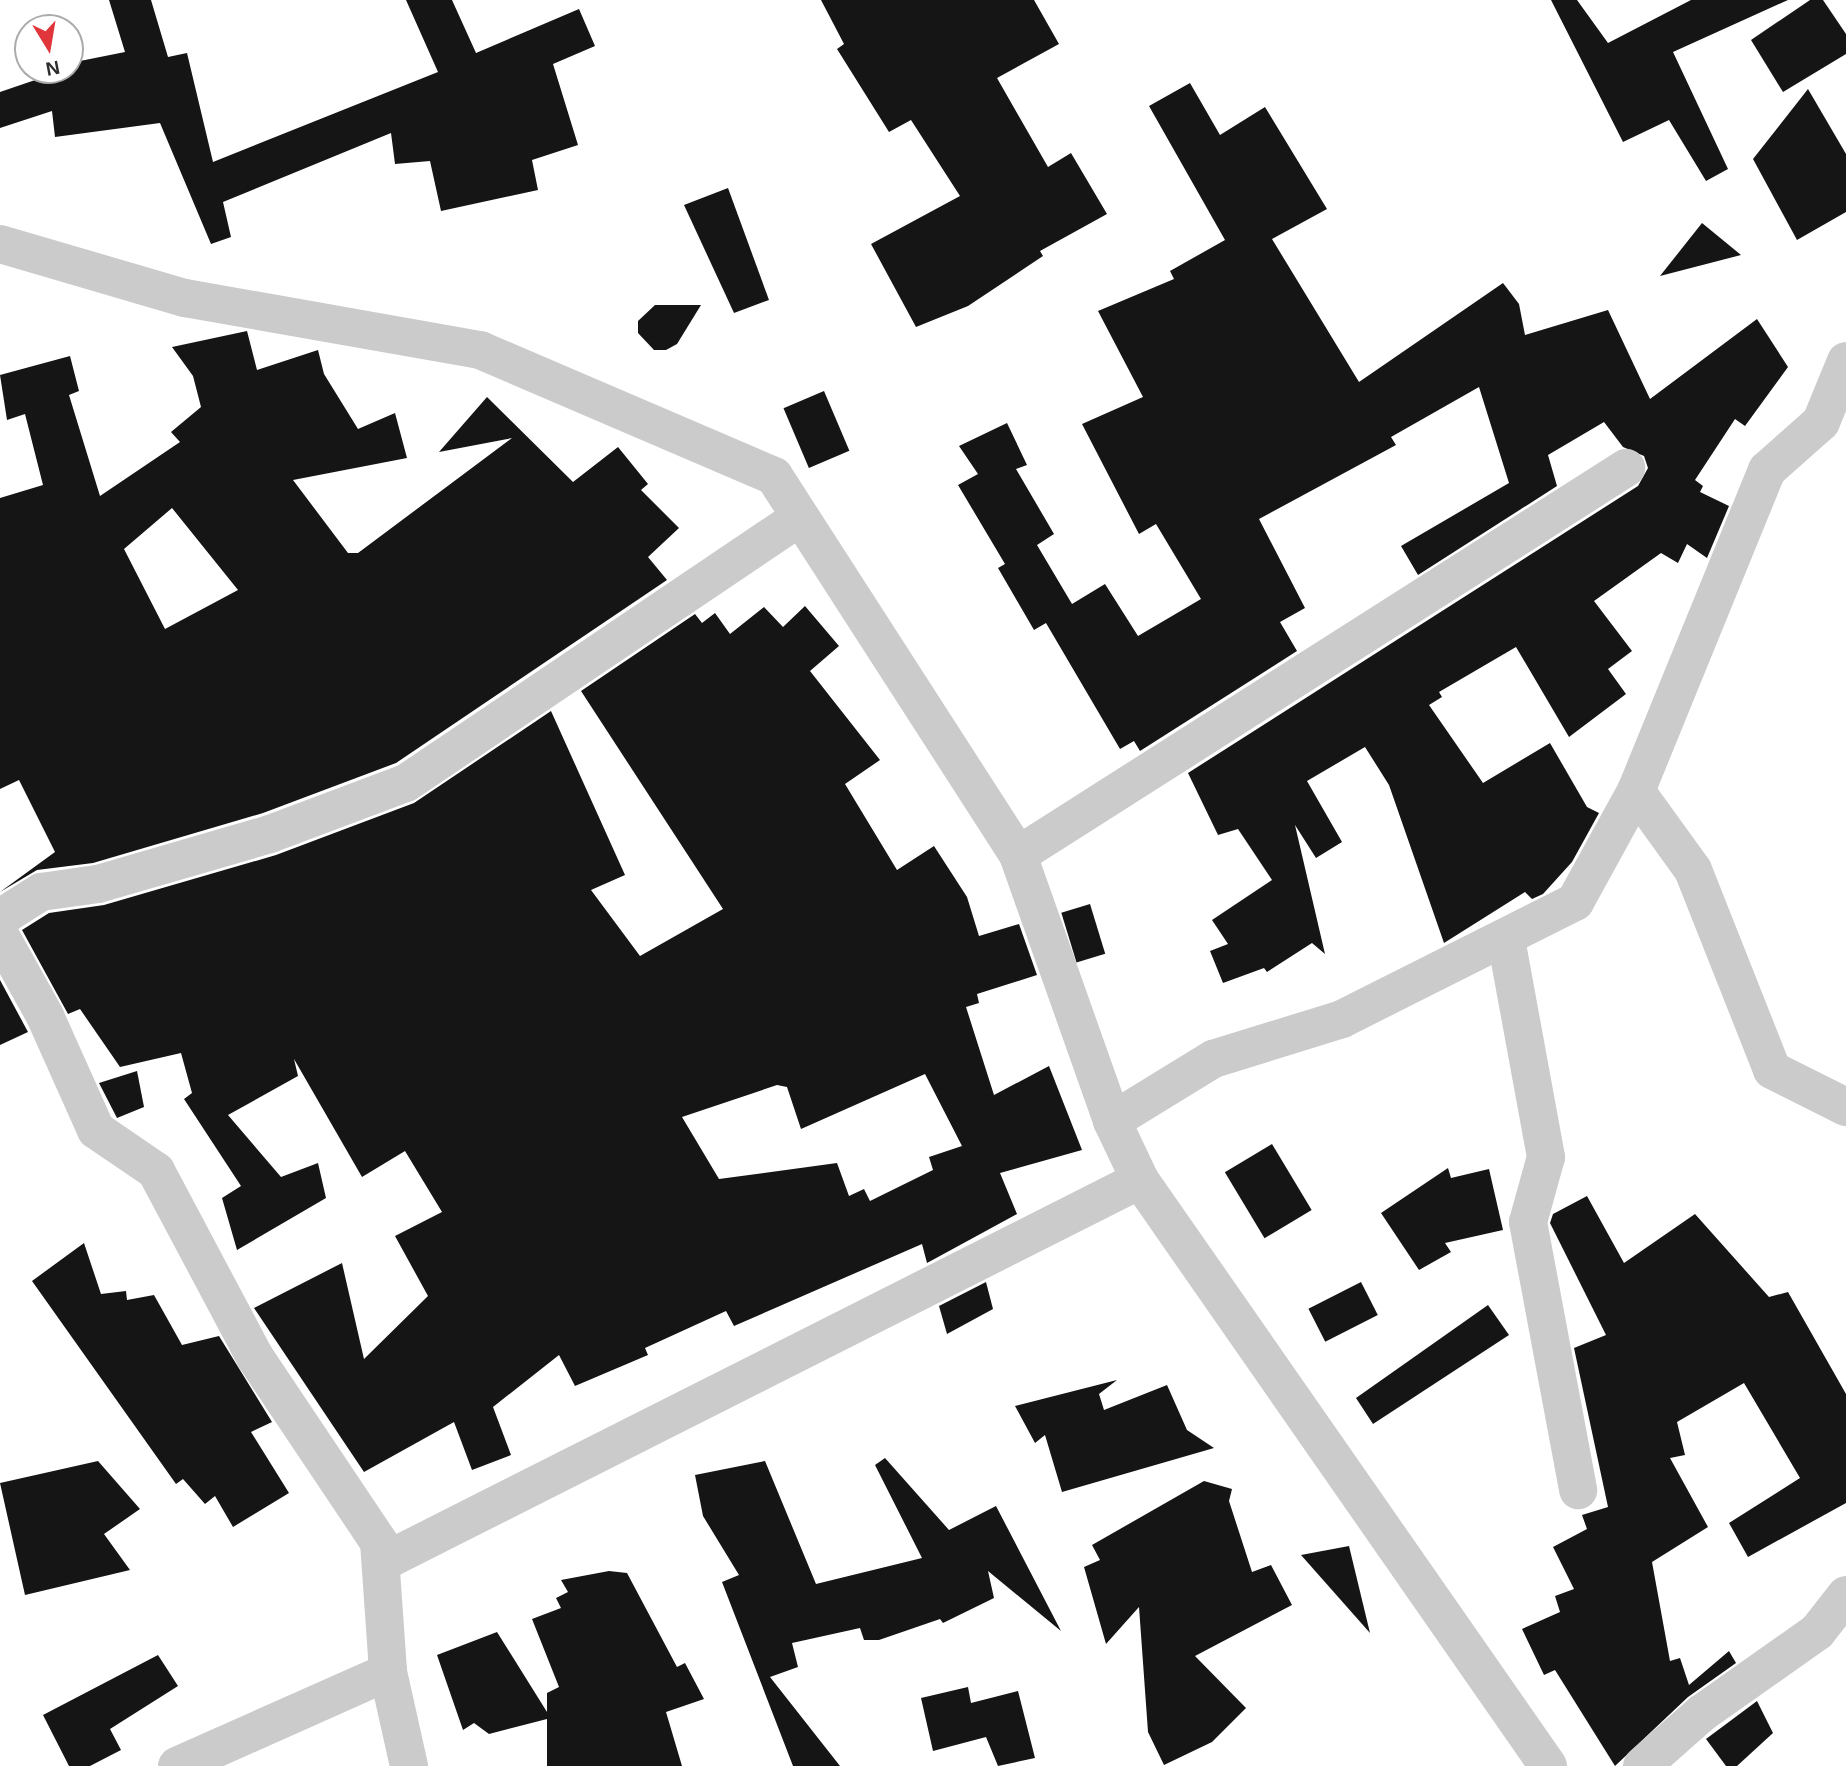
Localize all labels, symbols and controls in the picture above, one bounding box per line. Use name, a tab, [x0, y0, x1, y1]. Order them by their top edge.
north arrow	[14, 14, 84, 84]
text: N	[44, 57, 61, 80]

